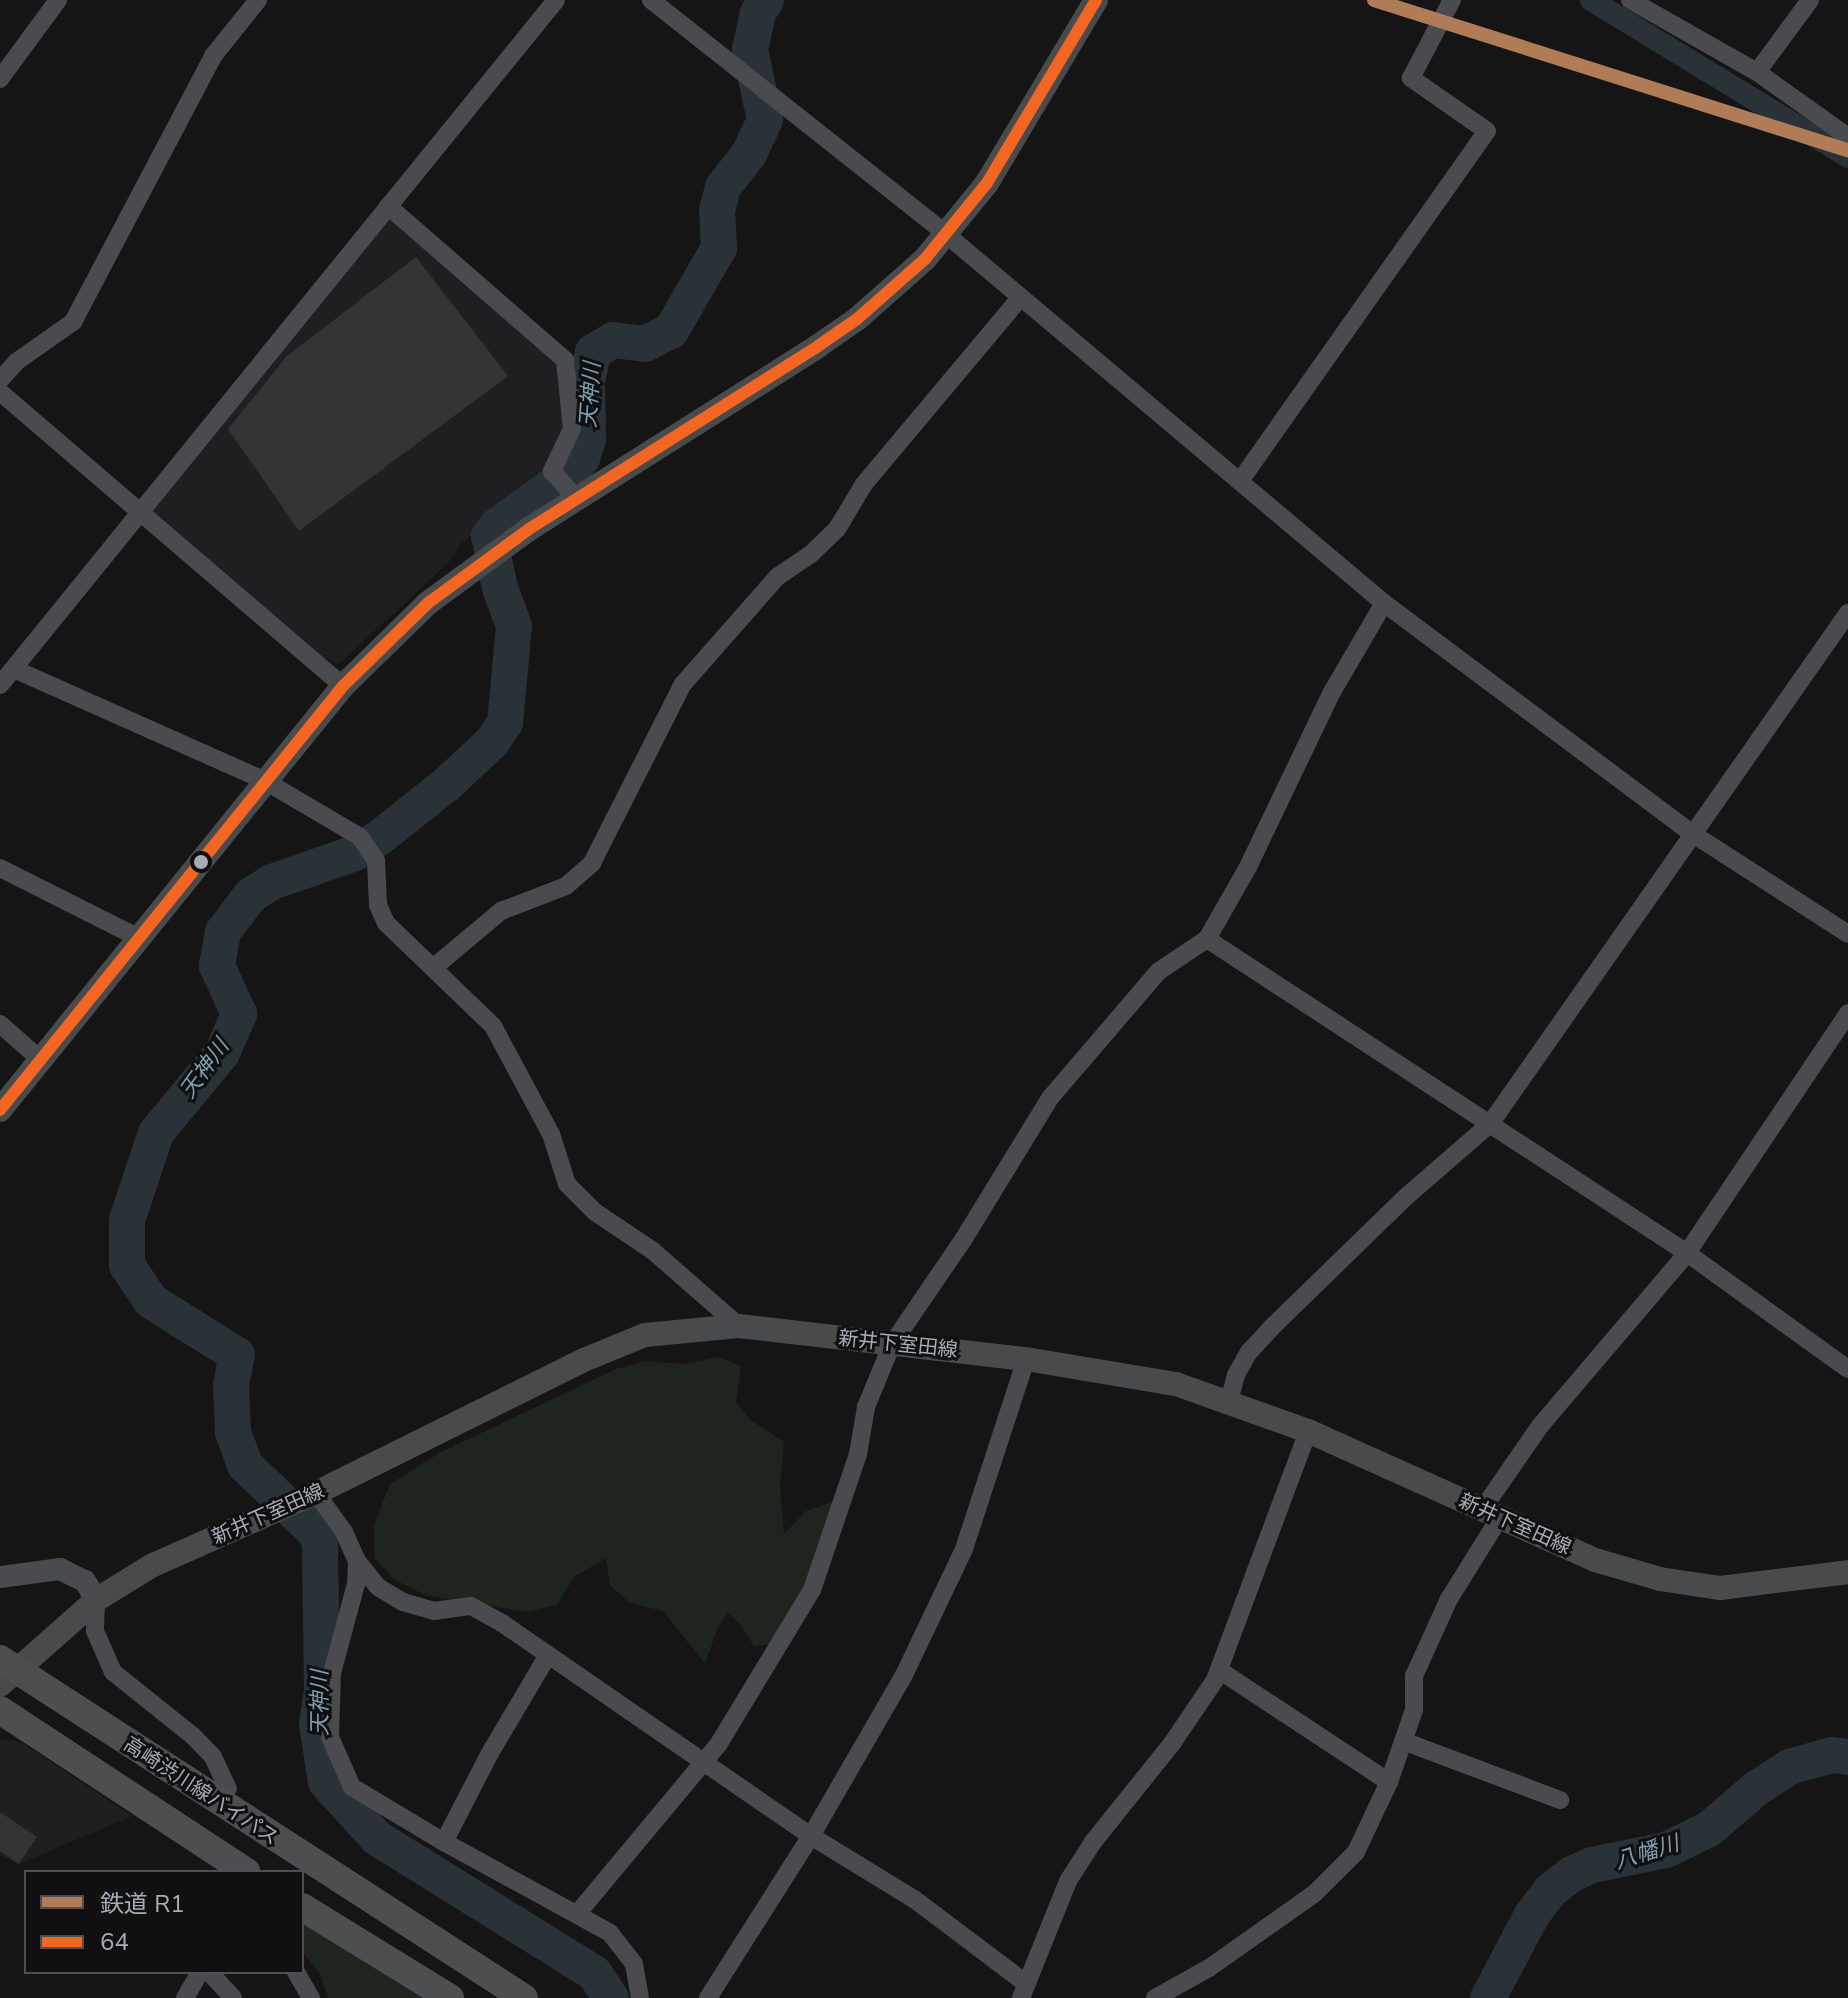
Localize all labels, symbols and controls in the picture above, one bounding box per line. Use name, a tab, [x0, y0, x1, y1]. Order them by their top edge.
water label: 天神川	[576, 361, 606, 429]
unlabelled marker	[193, 854, 209, 870]
water label: 天神川	[175, 1035, 235, 1103]
street label: 新井下室田線	[837, 1326, 959, 1362]
street label: 新井下室田線	[208, 1479, 328, 1549]
street label: 新井下室田線	[1455, 1489, 1575, 1559]
water label: 天神川	[308, 1670, 334, 1736]
street label: 高崎渋川線バイパス	[119, 1732, 283, 1850]
water label: 八幡川	[1612, 1831, 1682, 1875]
legend	[24, 1870, 304, 1974]
text: 鉄道 R1	[100, 1888, 185, 1920]
text: 64	[100, 1926, 129, 1958]

